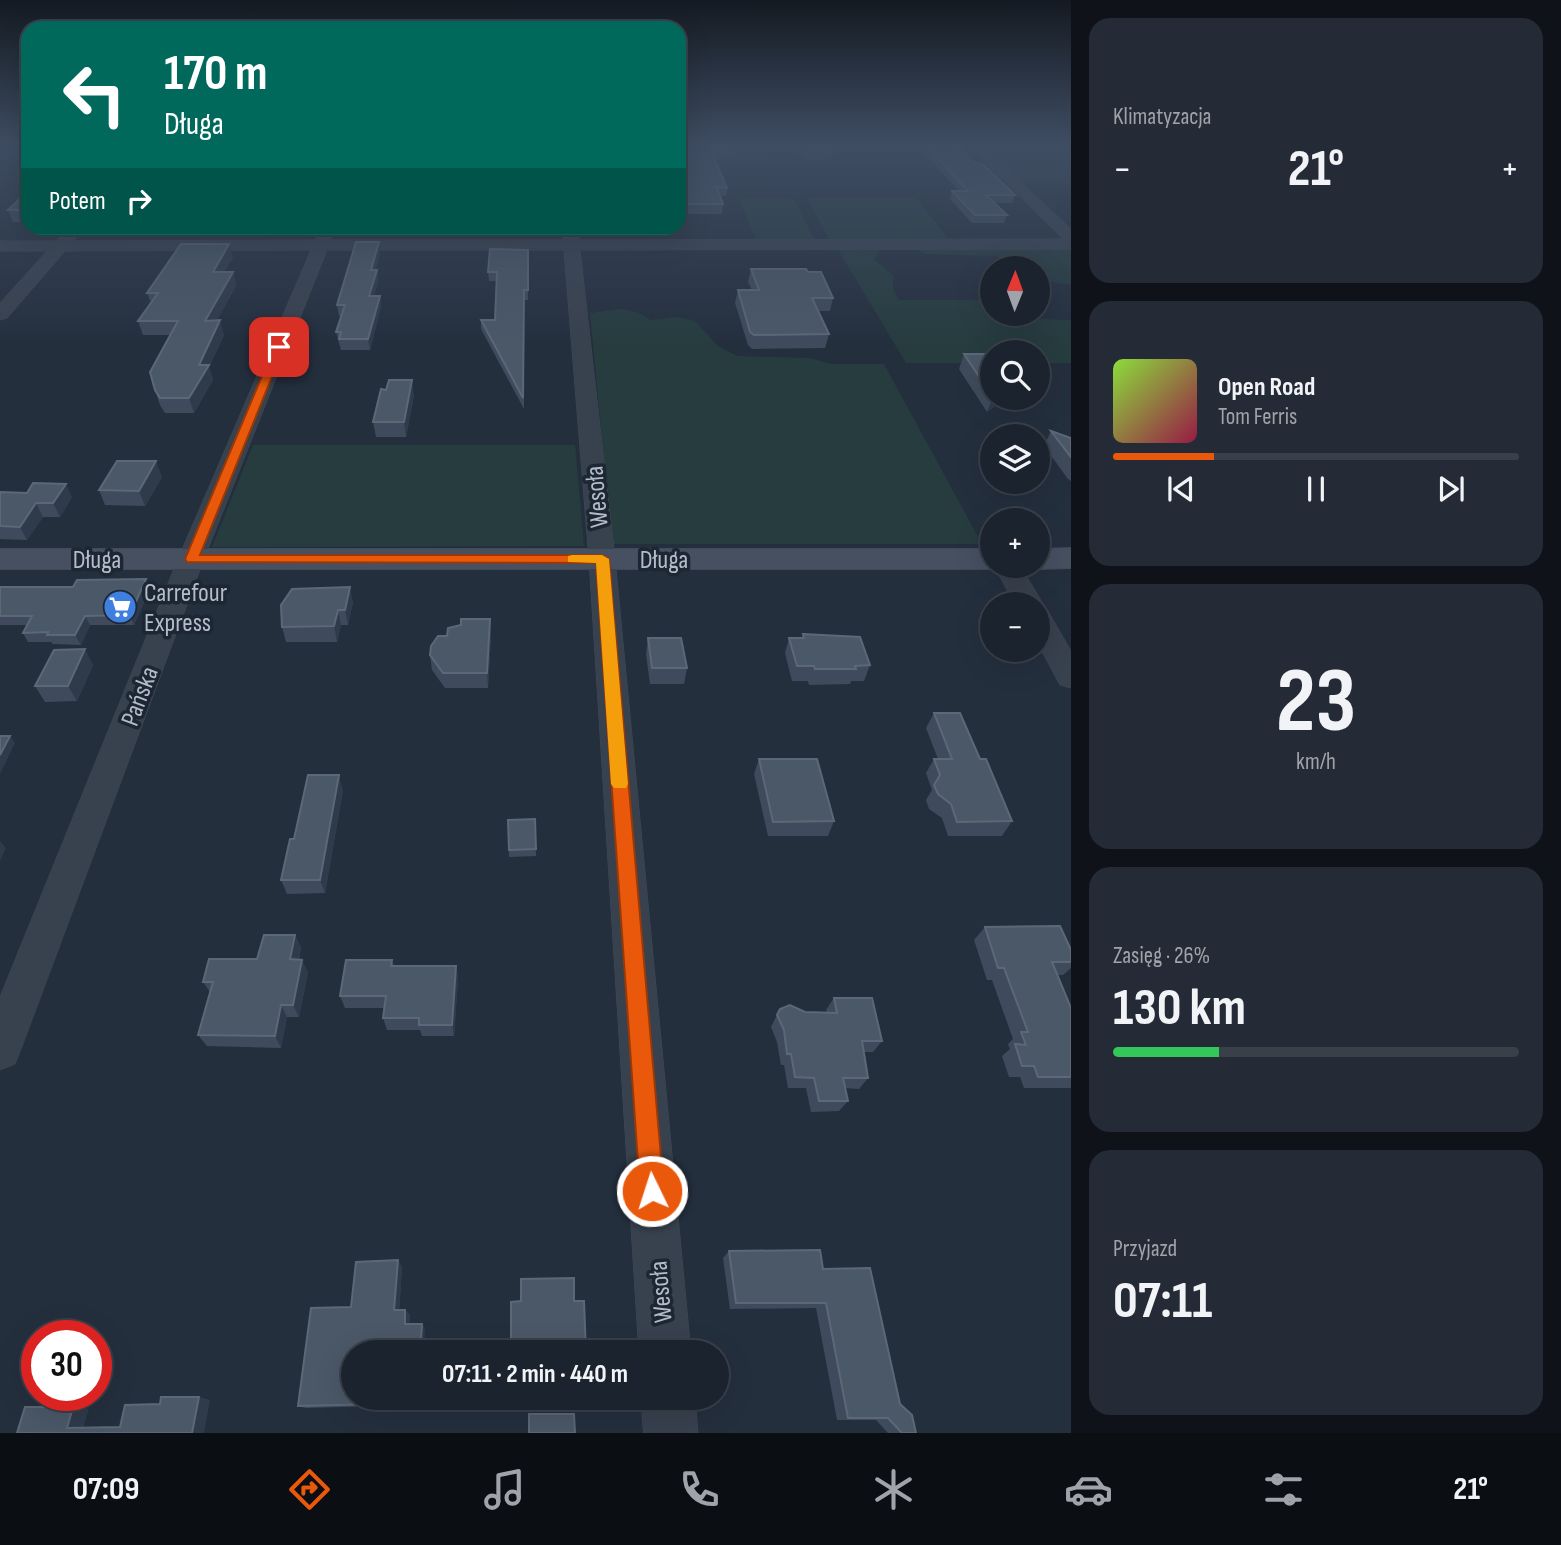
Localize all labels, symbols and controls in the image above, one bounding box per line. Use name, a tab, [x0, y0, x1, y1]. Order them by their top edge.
text: 170 m	[164, 45, 268, 104]
icon: left	[49, 49, 140, 140]
text: Klimatyzacja	[1113, 103, 1211, 131]
text: Długa	[164, 105, 224, 144]
text: 21°	[1288, 138, 1344, 201]
text: −	[1113, 147, 1132, 192]
text: +	[1500, 147, 1519, 192]
icon: right	[120, 182, 158, 220]
text: Potem	[49, 186, 106, 217]
north arrow	[980, 256, 1050, 326]
map controls	[980, 256, 1050, 662]
pin	[249, 317, 309, 377]
icon: arrive	[260, 328, 298, 366]
button: search	[980, 340, 1050, 410]
text: Open Road	[1218, 372, 1315, 403]
text: Tom Ferris	[1218, 403, 1297, 431]
button: layers	[980, 424, 1050, 494]
street label: Wesoła	[579, 465, 616, 529]
icon: previous	[1162, 470, 1200, 508]
icon: pause	[1297, 470, 1335, 508]
icon: next	[1432, 470, 1470, 508]
button: +	[980, 508, 1050, 578]
street label: Długa	[73, 545, 121, 576]
street label: Długa	[640, 545, 688, 576]
place label: Carrefour Express	[144, 578, 228, 639]
supermarket icon: Carrefour Express	[101, 588, 139, 626]
button: −	[980, 592, 1050, 662]
text: 23	[1276, 648, 1356, 757]
street label: Pańska	[115, 662, 166, 731]
text: km/h	[1296, 748, 1336, 776]
text: Zasięg · 26%	[1113, 942, 1210, 970]
text: 130 km	[1113, 977, 1246, 1040]
position arrow	[615, 1154, 689, 1228]
text: Przyjazd	[1113, 1235, 1177, 1263]
street label: Wesoła	[643, 1260, 680, 1324]
text: 07:11	[1113, 1270, 1213, 1333]
speed limit sign: 30	[21, 1320, 112, 1411]
text: 07:11 · 2 min · 440 m	[442, 1359, 628, 1390]
icon: directions	[285, 1465, 334, 1514]
icon: music	[480, 1465, 529, 1514]
icon: phone	[675, 1465, 724, 1514]
icon: climate	[869, 1465, 918, 1514]
icon: car	[1064, 1465, 1113, 1514]
icon: filters	[1259, 1465, 1308, 1514]
text: 07:09	[73, 1470, 139, 1509]
text: 21°	[1453, 1470, 1488, 1509]

